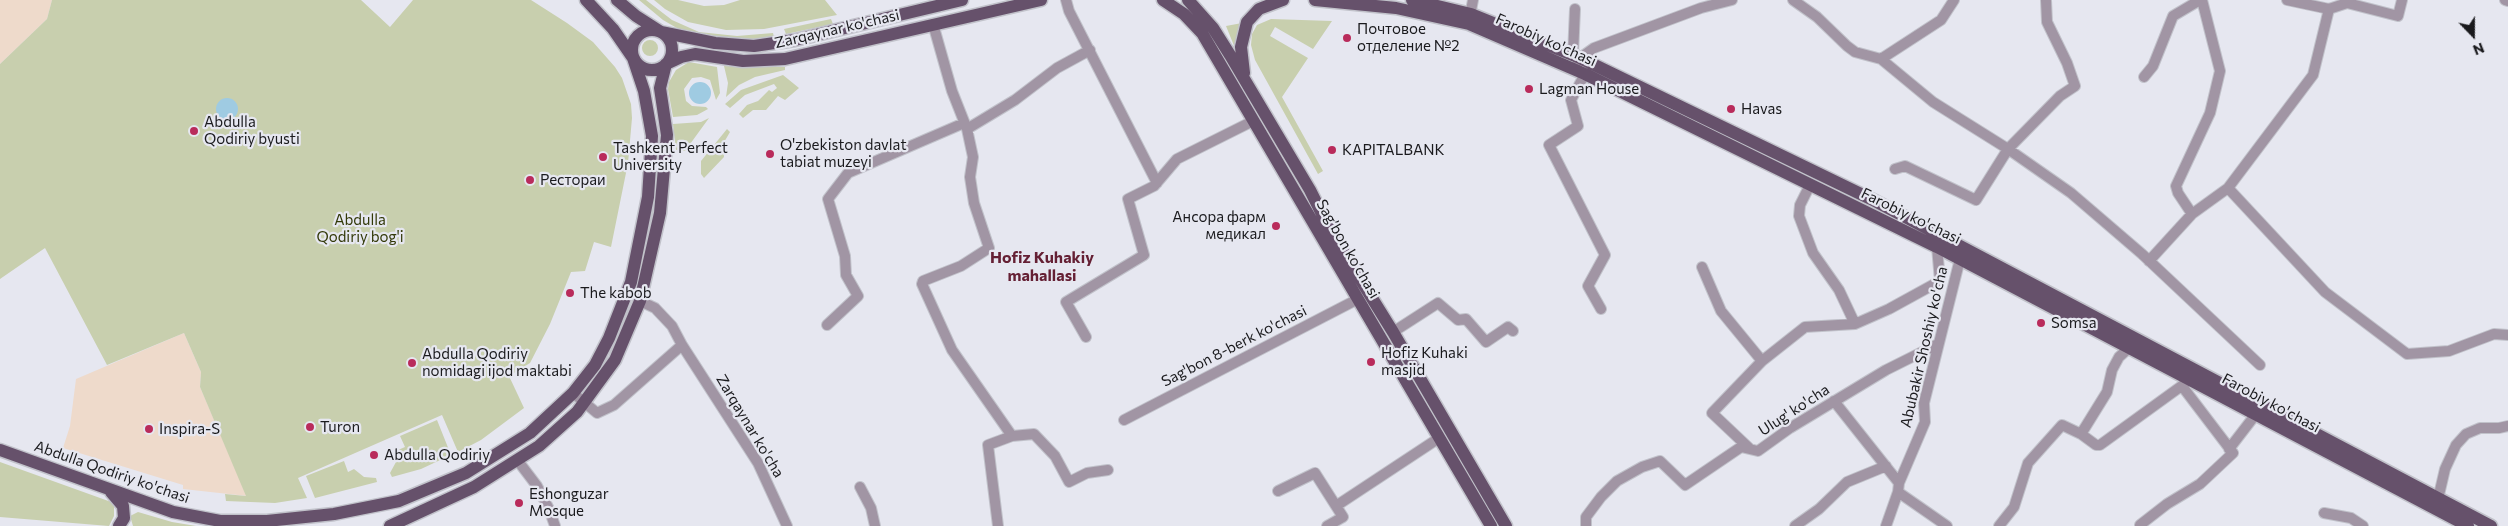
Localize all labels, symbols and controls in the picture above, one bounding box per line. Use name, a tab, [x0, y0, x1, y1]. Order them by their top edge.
street label: Zarqaynar ko'chasi	[773, 6, 901, 52]
street label: Farobiy ko'chasi	[1493, 10, 1599, 70]
north arrow	[2448, 10, 2498, 60]
place label: Почтовое отделение №2	[1357, 20, 1460, 55]
marker: Почтовое отделение №2	[1341, 32, 1353, 44]
text: N	[2471, 40, 2487, 59]
place label: Lagman House	[1539, 80, 1639, 98]
marker: Lagman House	[1523, 83, 1535, 95]
place label: Havas	[1741, 100, 1782, 118]
marker: Havas	[1725, 103, 1737, 115]
place label: Abdulla Qodiriy byusti	[204, 113, 300, 148]
marker: Abdulla Qodiriy byusti	[188, 125, 200, 137]
place label: O'zbekiston davlat tabiat muzeyi	[780, 136, 907, 171]
place label: Tashkent Perfect University	[613, 139, 728, 174]
place label: KAPITALBANK	[1342, 141, 1445, 159]
marker: KAPITALBANK	[1326, 144, 1338, 156]
marker: O'zbekiston davlat tabiat muzeyi	[764, 148, 776, 160]
marker: Tashkent Perfect University	[597, 151, 609, 163]
place label: Рестораи	[540, 171, 606, 189]
marker: Рестораи	[524, 174, 536, 186]
street label: Farobiy ko'chasi	[1858, 184, 1964, 248]
street label: Sag’bon ko’chasi	[1312, 196, 1384, 302]
place label: Ансора фарм медикал	[1172, 208, 1266, 243]
park label: Abdulla Qodiriy bog'i	[316, 211, 404, 246]
marker: Ансора фарм медикал	[1270, 220, 1282, 232]
district label: Hofiz Kuhakiy mahallasi	[990, 248, 1094, 286]
street label: Abubakir Shoshiy ko'cha	[1897, 265, 1951, 429]
place label: The kabob	[580, 284, 652, 302]
marker: The kabob	[564, 287, 576, 299]
street label: Sag'bon 8-berk ko'chasi	[1158, 302, 1310, 390]
place label: Somsa	[2051, 314, 2097, 332]
marker: Somsa	[2035, 317, 2047, 329]
place label: Hofiz Kuhaki masjid	[1381, 344, 1468, 379]
place label: Abdulla Qodiriy nomidagi ijod maktabi	[422, 345, 572, 380]
marker: Hofiz Kuhaki masjid	[1365, 356, 1377, 368]
marker: Abdulla Qodiriy nomidagi ijod maktabi	[406, 357, 418, 369]
street label: Farobiy ko'chasi	[2219, 370, 2323, 436]
street label: Zarqaynar ko'cha	[712, 371, 788, 481]
street label: Ulug' ko'cha	[1755, 380, 1833, 440]
place label: Turon	[320, 418, 360, 436]
place label: Inspira-S	[159, 420, 220, 438]
marker: Turon	[304, 421, 316, 433]
marker: Inspira-S	[143, 423, 155, 435]
street label: Abdulla Qodiriy ko'chasi	[32, 437, 192, 507]
place label: Abdulla Qodiriy	[384, 446, 490, 464]
marker: Abdulla Qodiriy	[368, 449, 380, 461]
place label: Eshonguzar Mosque	[529, 485, 609, 520]
marker: Eshonguzar Mosque	[513, 497, 525, 509]

